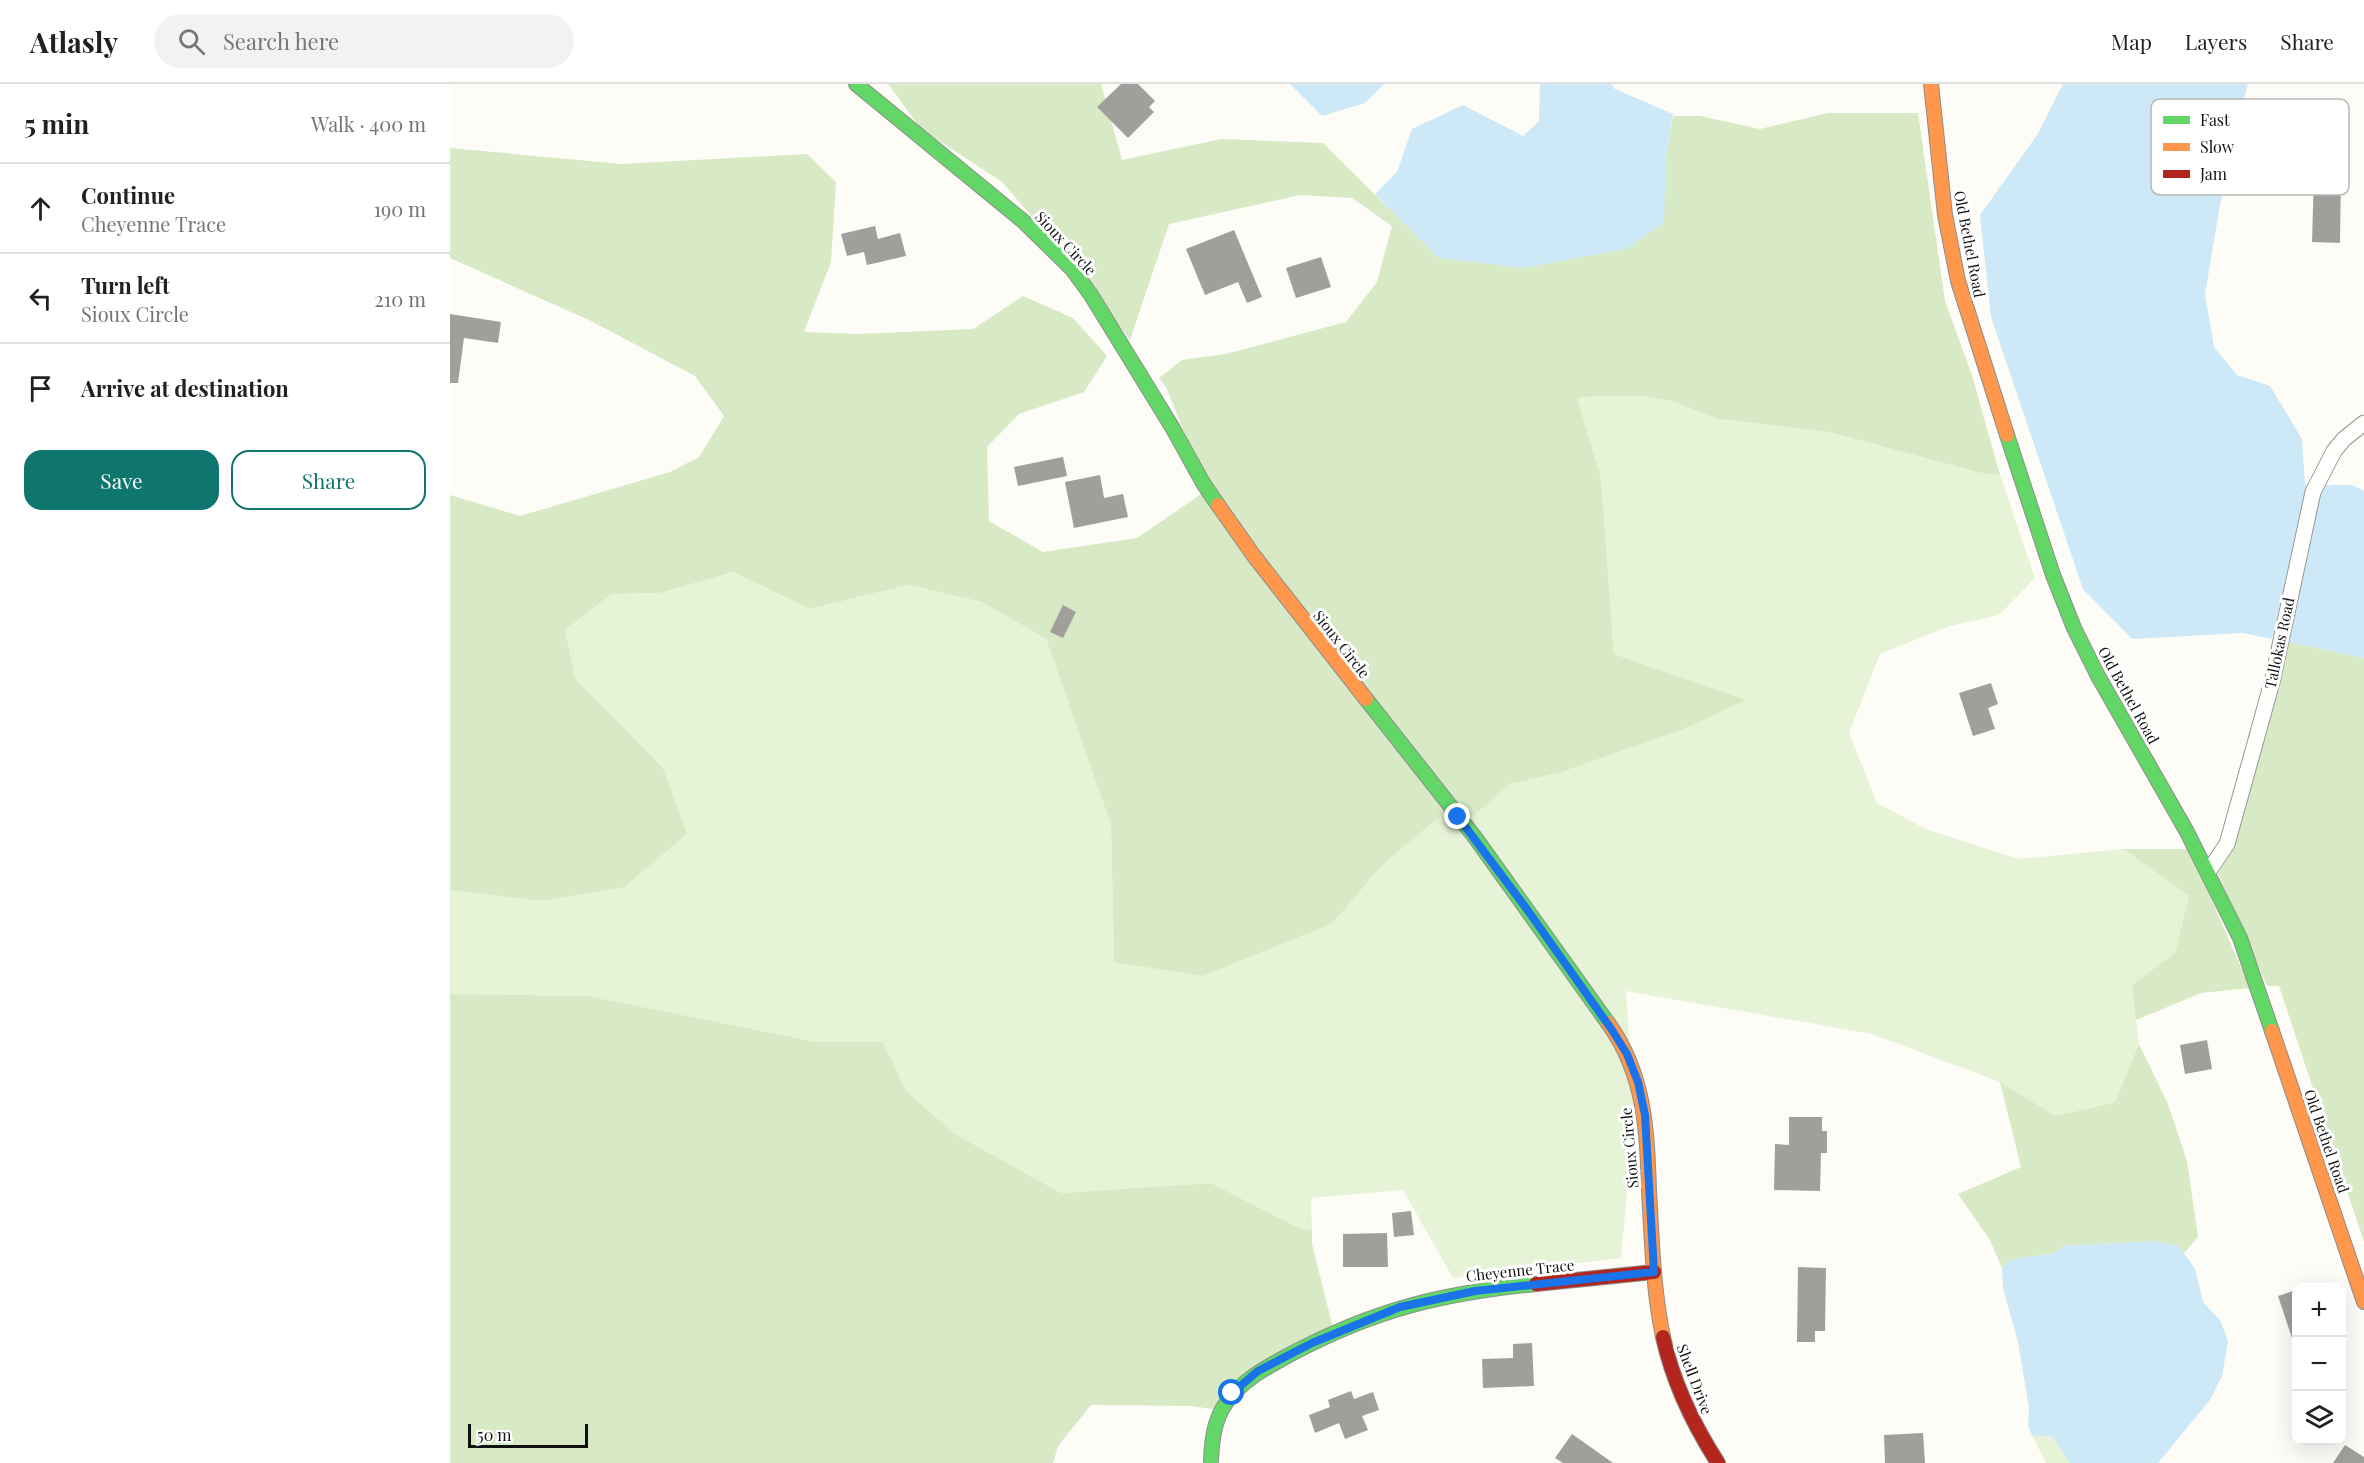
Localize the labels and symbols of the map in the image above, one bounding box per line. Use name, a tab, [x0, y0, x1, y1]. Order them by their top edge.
legend	[2151, 99, 2349, 195]
text: Fast	[2200, 109, 2230, 130]
text: Slow	[2200, 136, 2235, 157]
text: Jam	[2199, 163, 2227, 184]
street label: Old Bethel Road	[1950, 189, 1990, 299]
street label: Sioux Circle	[1031, 207, 1101, 279]
street label: Tallokas Road	[2260, 595, 2299, 691]
street label: Sioux Circle	[1309, 606, 1375, 682]
street label: Old Bethel Road	[2094, 643, 2164, 747]
route end	[1444, 803, 1470, 829]
street label: Old Bethel Road	[2300, 1087, 2354, 1196]
street label: Sioux Circle	[1616, 1107, 1642, 1189]
street label: Cheyenne Trace	[1465, 1254, 1575, 1286]
street label: Shell Drive	[1672, 1341, 1718, 1417]
route start	[1218, 1379, 1244, 1405]
scale bar	[468, 1421, 588, 1448]

